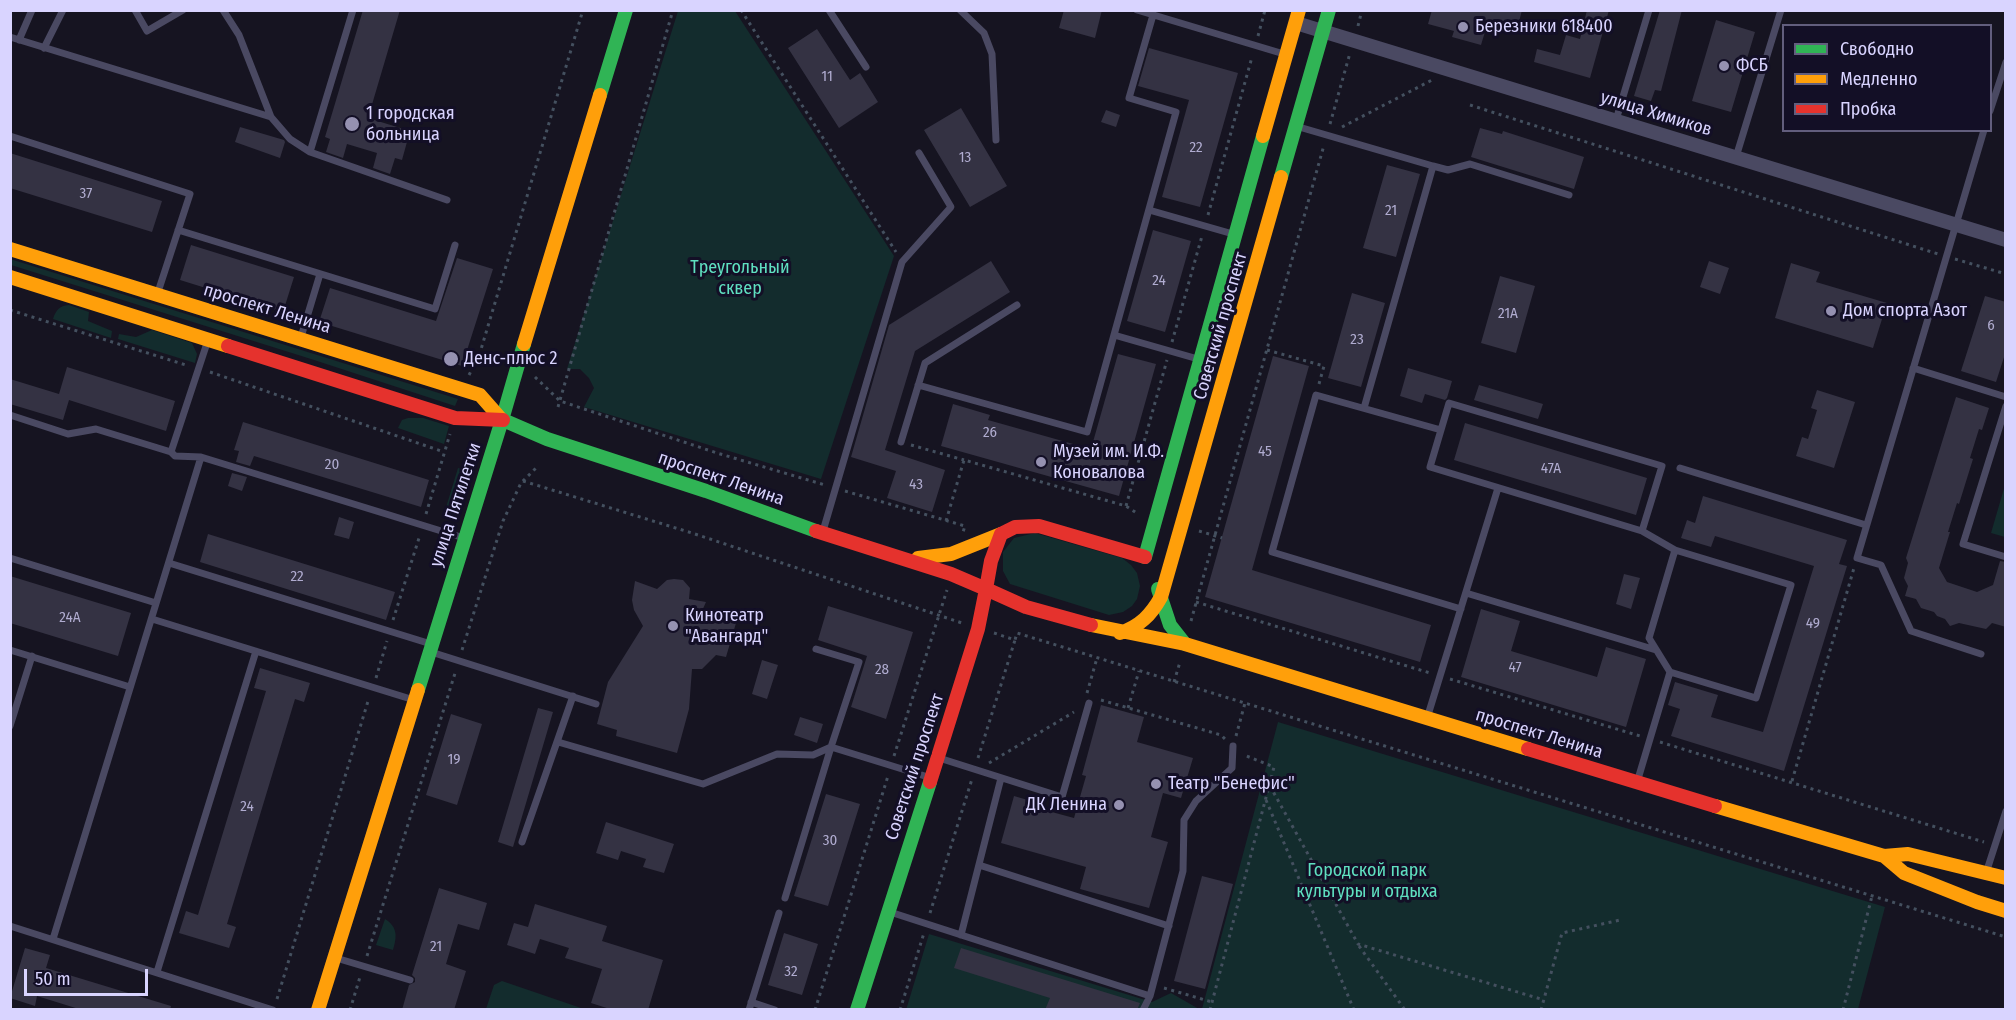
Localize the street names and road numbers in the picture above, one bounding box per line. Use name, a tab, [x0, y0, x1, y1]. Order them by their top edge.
street label: улица Химиков	[1598, 87, 1714, 141]
street label: Советский проспект	[1190, 250, 1252, 402]
street label: проспект Ленина	[201, 279, 333, 339]
street label: улица Пятилетки	[426, 440, 486, 570]
street label: проспект Ленина	[655, 447, 787, 511]
street label: Советский проспект	[881, 691, 949, 843]
street label: проспект Ленина	[1473, 704, 1605, 764]

